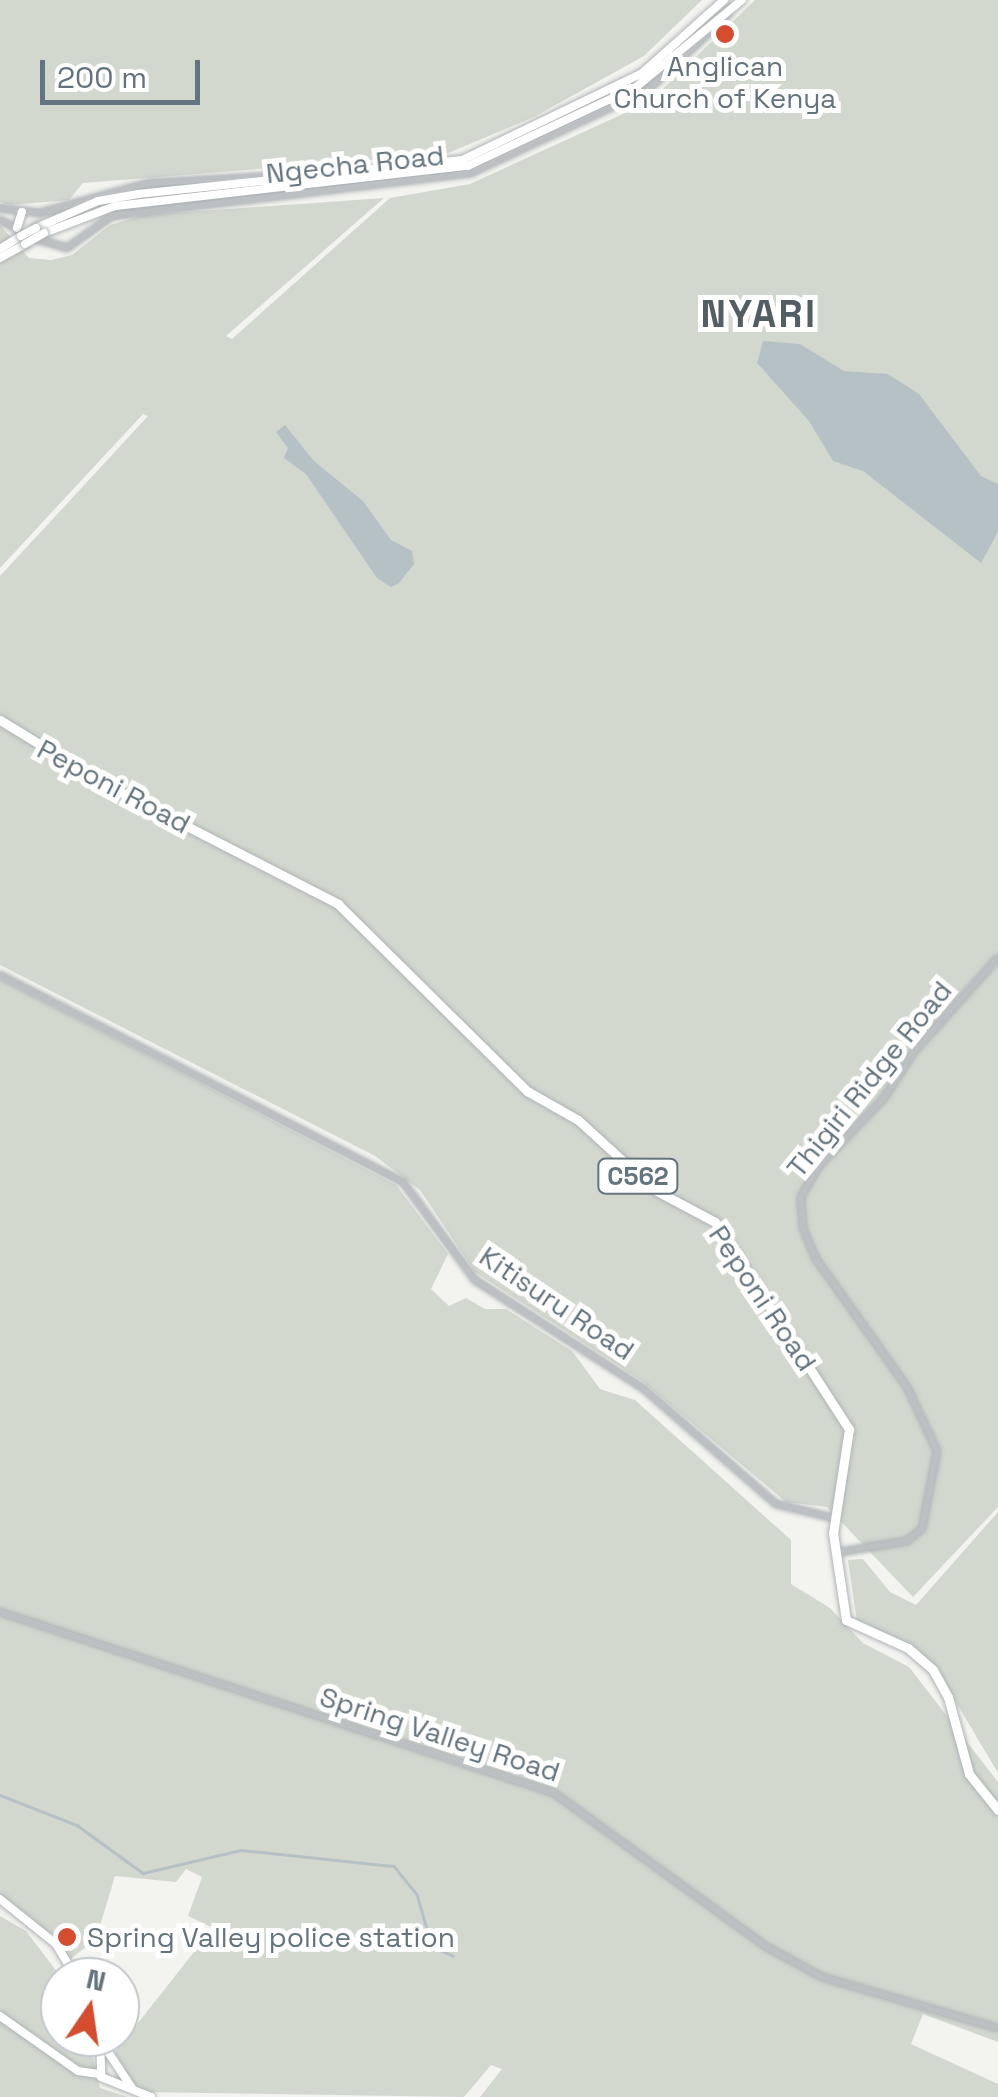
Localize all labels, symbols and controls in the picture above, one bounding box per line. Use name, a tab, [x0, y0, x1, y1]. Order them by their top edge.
marker: Anglican Church of Kenya	[714, 23, 736, 45]
scale bar	[45, 40, 205, 102]
place label: Anglican Church of Kenya	[614, 49, 836, 115]
text: 200 m	[57, 58, 147, 97]
street label: Ngecha Road	[264, 138, 446, 190]
district label: NYARI	[700, 292, 818, 338]
street label: Peponi Road	[32, 732, 196, 840]
street label: Thigiri Ridge Road	[779, 974, 959, 1184]
road number: C562	[596, 1156, 680, 1196]
street label: Peponi Road	[702, 1219, 824, 1377]
street label: Kitisuru Road	[473, 1239, 641, 1367]
street label: Spring Valley Road	[316, 1679, 564, 1789]
place label: Spring Valley police station	[87, 1920, 455, 1954]
marker: Spring Valley police station	[56, 1926, 78, 1948]
north arrow	[40, 1957, 140, 2057]
text: N	[83, 1960, 109, 1999]

